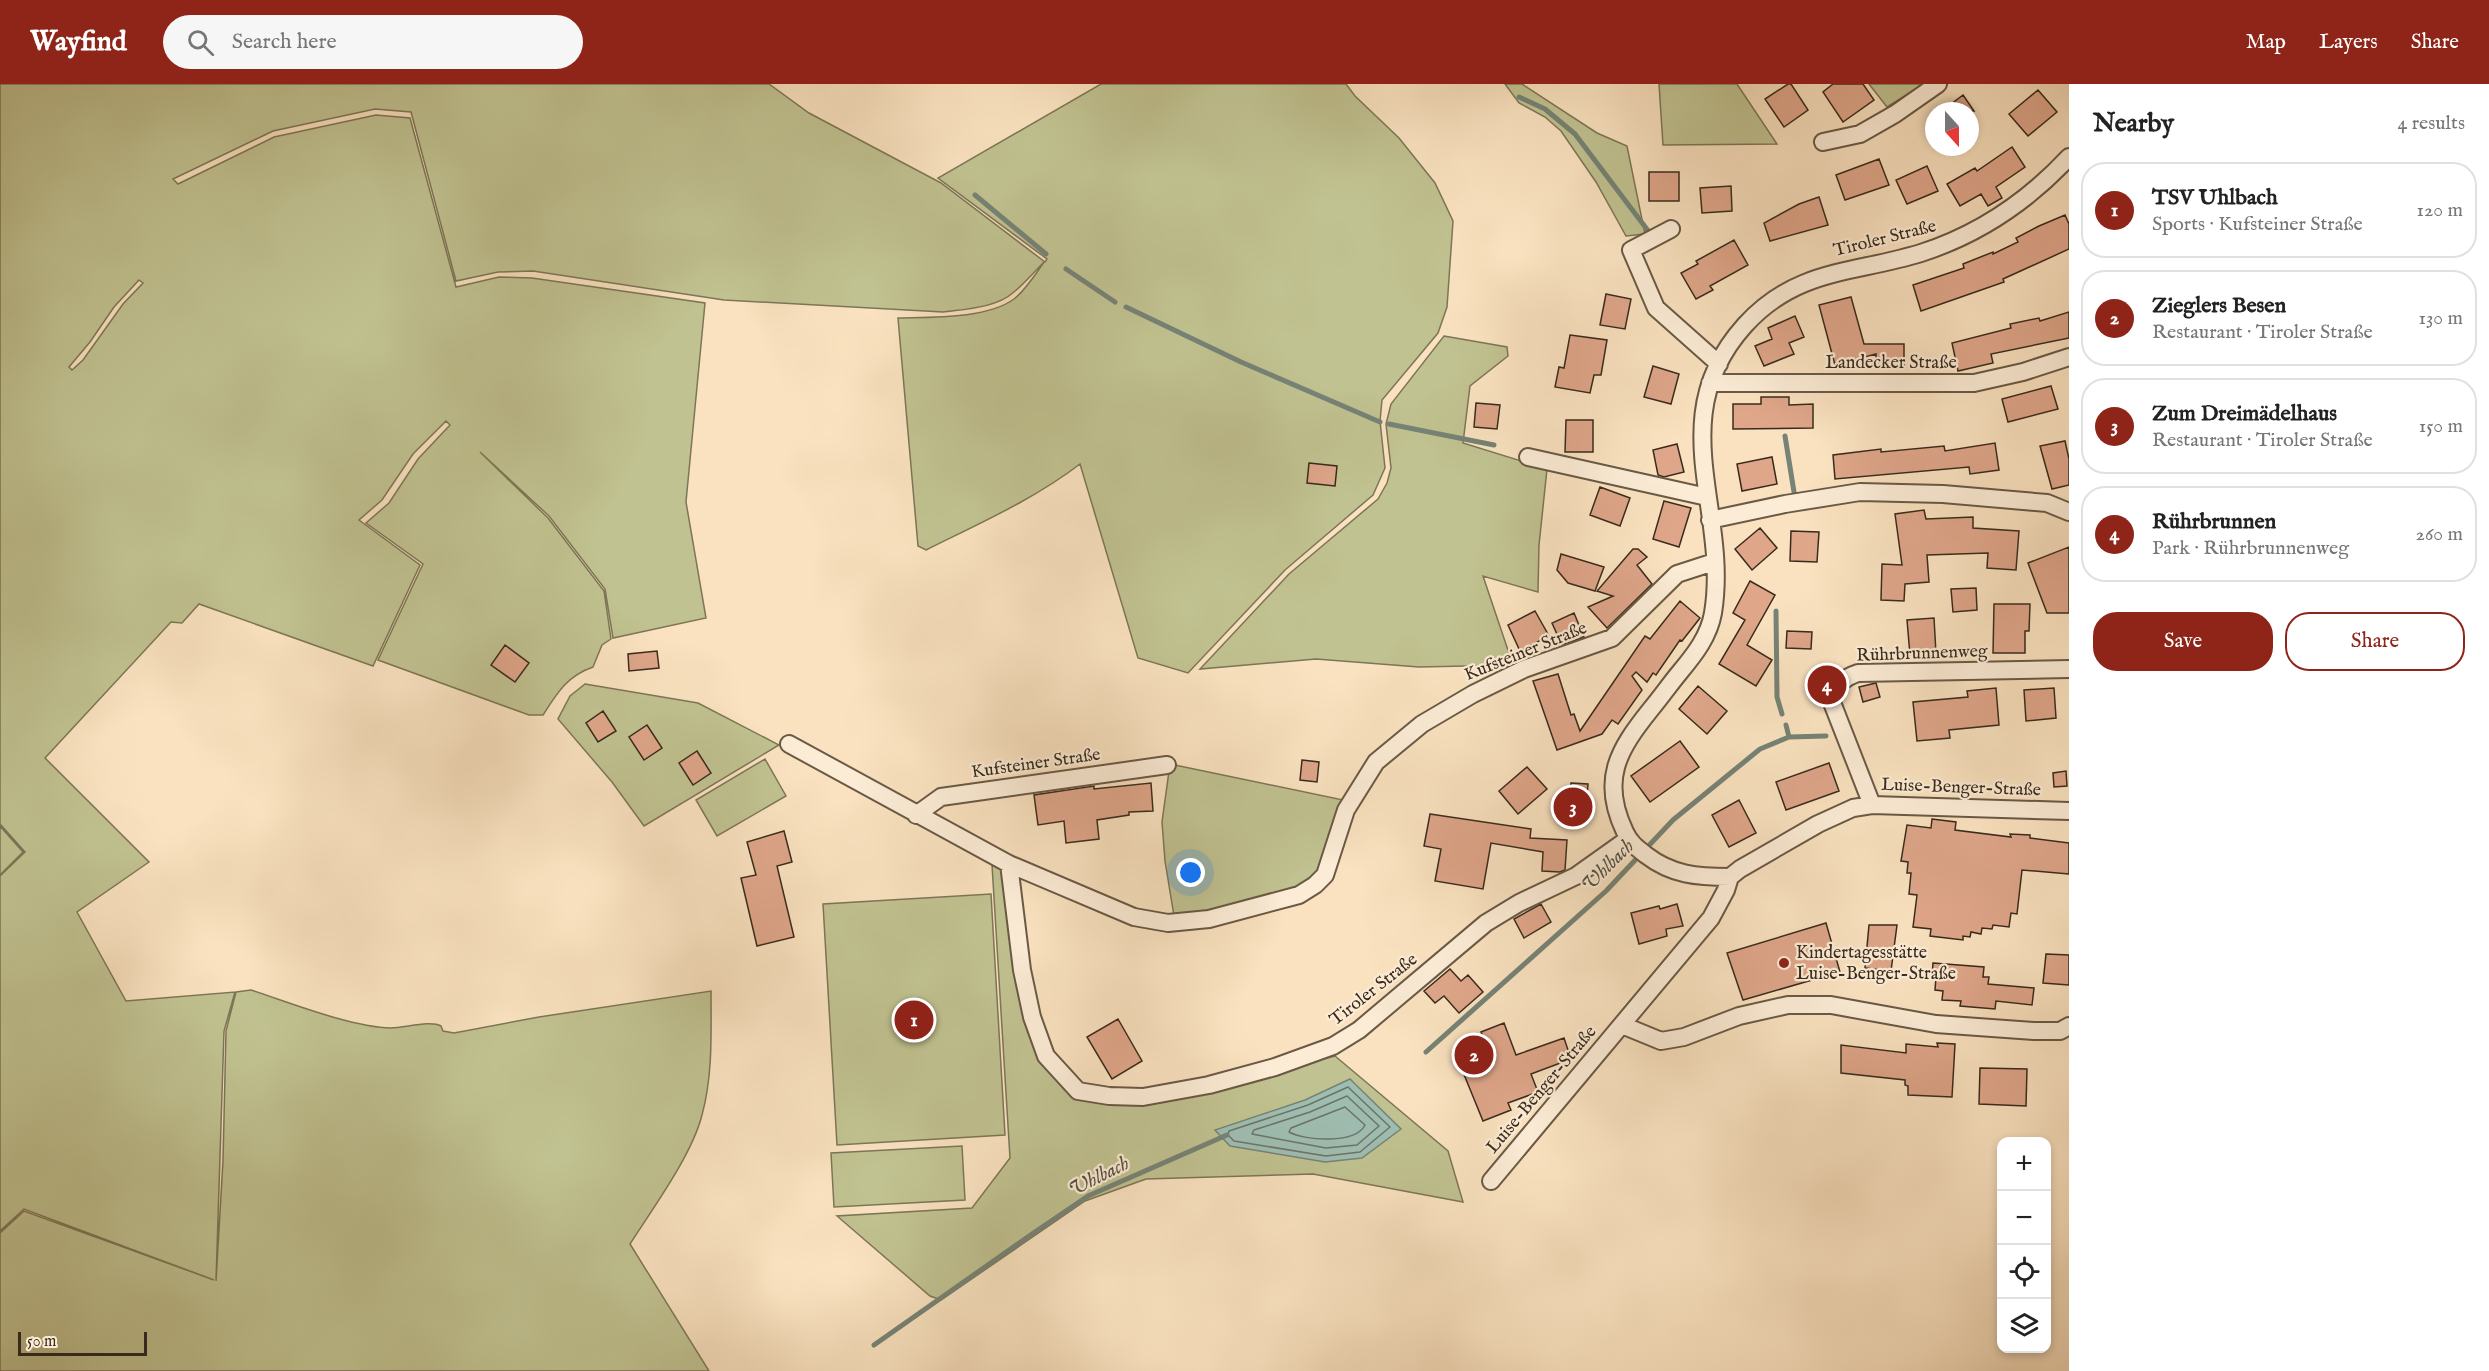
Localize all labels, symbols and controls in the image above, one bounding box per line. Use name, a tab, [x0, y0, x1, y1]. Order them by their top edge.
search box	[163, 15, 583, 69]
text: Wayfind	[30, 25, 127, 60]
icon: search	[184, 26, 217, 59]
text: Search here	[232, 28, 337, 56]
text: Map	[2246, 29, 2286, 56]
text: Layers	[2319, 29, 2378, 56]
text: Share	[2411, 29, 2459, 56]
north arrow	[1925, 102, 1979, 156]
text: Nearby	[2093, 107, 2174, 140]
text: 4 results	[2398, 111, 2465, 136]
text: TSV Uhlbach	[2152, 184, 2278, 212]
text: 1	[2111, 198, 2118, 223]
text: 120 m	[2417, 198, 2463, 223]
text: Sports · Kufsteiner Straße	[2152, 212, 2363, 237]
street label: Tiroler Straße	[1831, 215, 1939, 263]
text: Zieglers Besen	[2152, 292, 2286, 320]
text: 2	[2110, 306, 2119, 331]
text: 130 m	[2418, 306, 2463, 331]
text: Restaurant · Tiroler Straße	[2152, 320, 2373, 345]
street label: Landecker Straße	[1825, 352, 1957, 375]
text: Zum Dreimädelhaus	[2152, 400, 2337, 428]
text: 3	[2111, 414, 2118, 439]
text: 150 m	[2419, 414, 2463, 439]
text: Restaurant · Tiroler Straße	[2152, 428, 2373, 453]
text: Rührbrunnen	[2152, 508, 2276, 536]
text: 4	[2110, 522, 2119, 547]
text: 260 m	[2416, 522, 2463, 547]
text: Park · Rührbrunnenweg	[2152, 536, 2349, 561]
button: Save	[2093, 612, 2273, 671]
button: Share	[2285, 612, 2465, 671]
street label: Kufsteiner Straße	[1461, 617, 1591, 687]
street label: Rührbrunnenweg	[1856, 640, 1988, 668]
pin: 4	[1808, 662, 1846, 708]
street label: Kufsteiner Straße	[970, 744, 1102, 784]
street label: Luise-Benger-Straße	[1881, 774, 2041, 802]
pin: 3	[1554, 784, 1592, 830]
water label: Uhlbach	[1576, 834, 1640, 898]
your location	[1176, 858, 1205, 887]
place label: Kindertagesstätte Luise-Benger-Straße	[1796, 942, 1956, 986]
street label: Tiroler Straße	[1325, 949, 1423, 1031]
marker: Kindertagesstätte Luise-Benger-Straße	[1777, 956, 1791, 970]
pin: 1	[894, 998, 934, 1042]
street label: Luise-Benger-Straße	[1482, 1021, 1602, 1159]
pin: 2	[1454, 1032, 1494, 1078]
map controls	[1997, 1137, 2051, 1353]
button: +	[1997, 1137, 2051, 1191]
water label: Uhlbach	[1065, 1151, 1134, 1203]
button: −	[1997, 1191, 2051, 1245]
button: locate	[1997, 1245, 2051, 1299]
button: layers	[1997, 1299, 2051, 1353]
scale bar	[18, 1329, 147, 1356]
text: 50 m	[27, 1332, 56, 1352]

